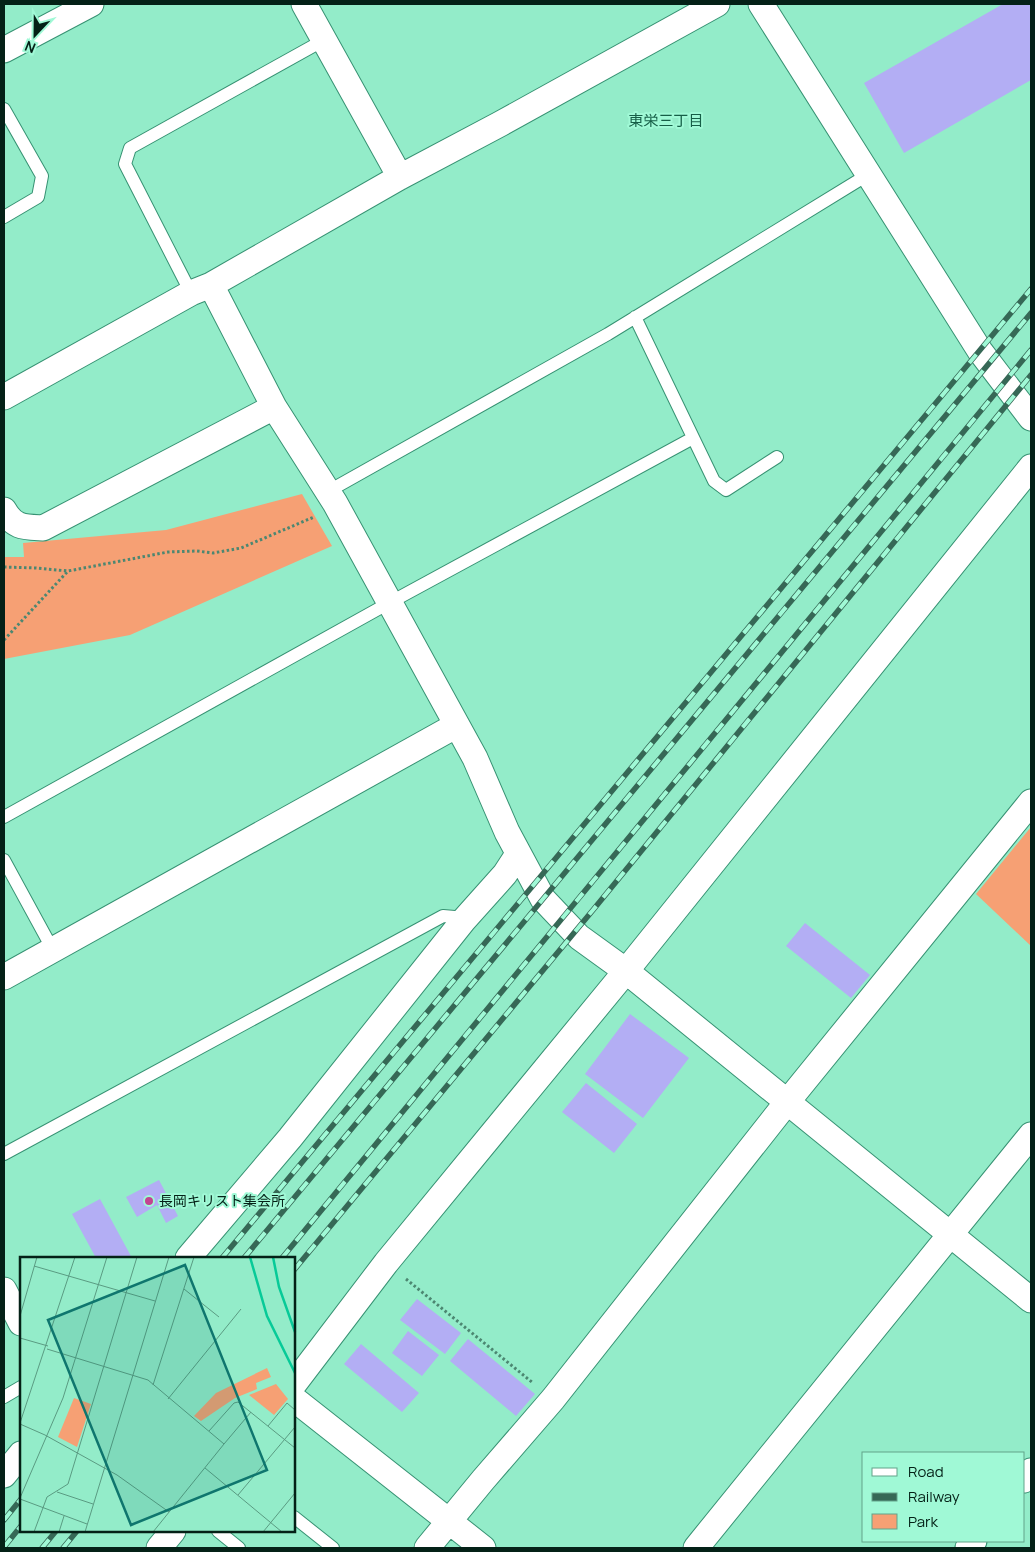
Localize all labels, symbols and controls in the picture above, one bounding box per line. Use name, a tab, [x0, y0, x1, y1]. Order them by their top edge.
north arrow	[10, 10, 60, 60]
text: N	[22, 37, 38, 58]
district label: 東栄三丁目	[628, 110, 704, 131]
place label: 長岡キリスト集会所	[159, 1191, 285, 1210]
marker: 長岡キリスト集会所	[143, 1195, 155, 1207]
inset map	[20, 1257, 295, 1532]
legend	[862, 1452, 1025, 1542]
text: Road	[908, 1461, 944, 1482]
text: Railway	[908, 1486, 960, 1507]
text: Park	[908, 1511, 938, 1532]

